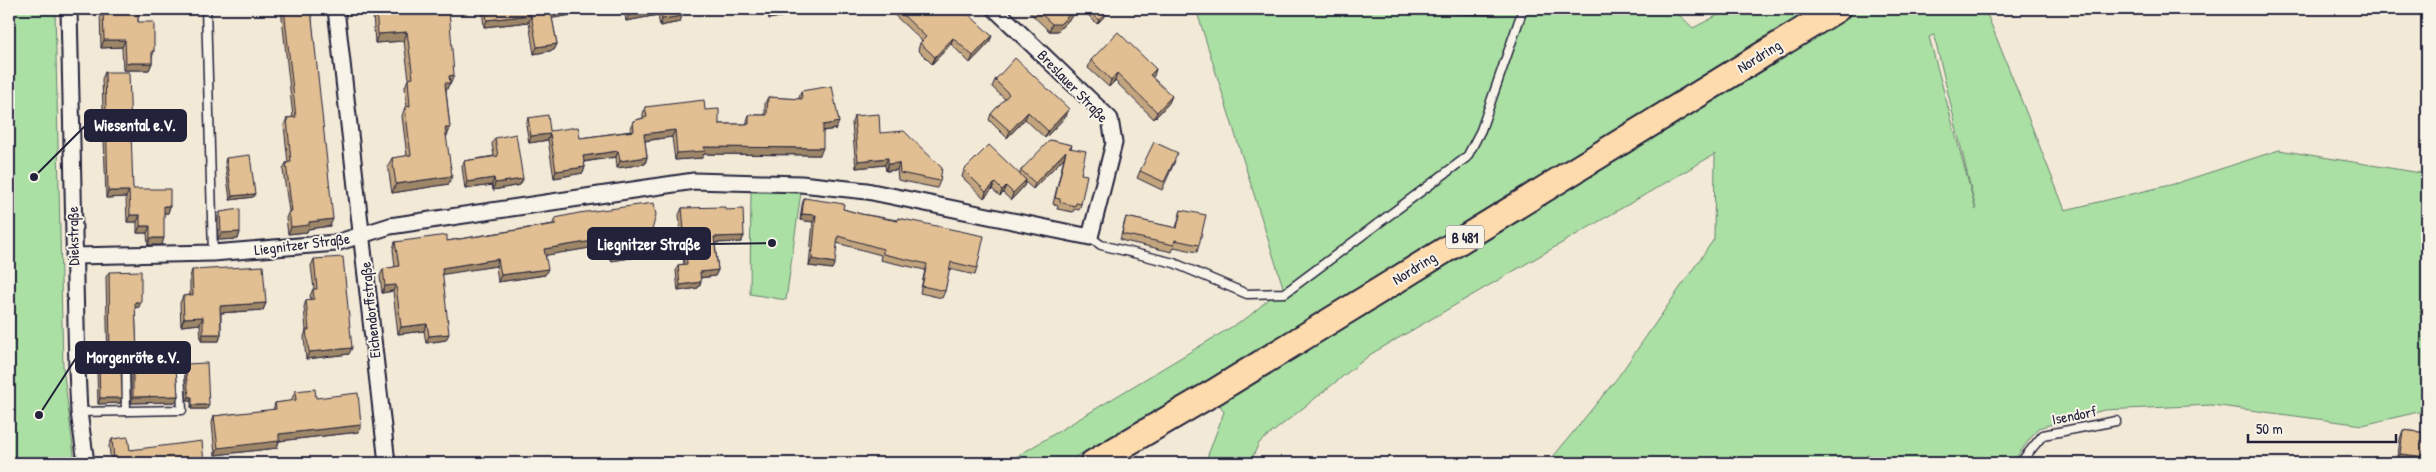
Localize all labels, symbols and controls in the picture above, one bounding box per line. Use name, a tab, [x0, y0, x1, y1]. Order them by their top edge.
street label: Nordring	[1733, 34, 1785, 78]
street label: Breslauer Straße	[1033, 45, 1113, 127]
callout: Wiesental e.V.	[85, 110, 186, 141]
text: Wiesental e.V.	[94, 114, 176, 136]
street label: Diekstraße	[62, 206, 84, 266]
road number: B 481	[1446, 226, 1484, 248]
street label: Liegnitzer Straße	[253, 228, 351, 260]
callout: Liegnitzer Straße	[588, 228, 710, 259]
text: Liegnitzer Straße	[598, 233, 701, 256]
street label: Nordring	[1388, 246, 1440, 290]
street label: Eichendorffstraße	[354, 261, 386, 359]
callout: Morgenröte e.V.	[76, 342, 190, 373]
text: Morgenröte e.V.	[86, 346, 180, 369]
street label: Isendorf	[2050, 400, 2099, 430]
scale bar	[2248, 412, 2396, 444]
text: 50 m	[2256, 418, 2283, 439]

